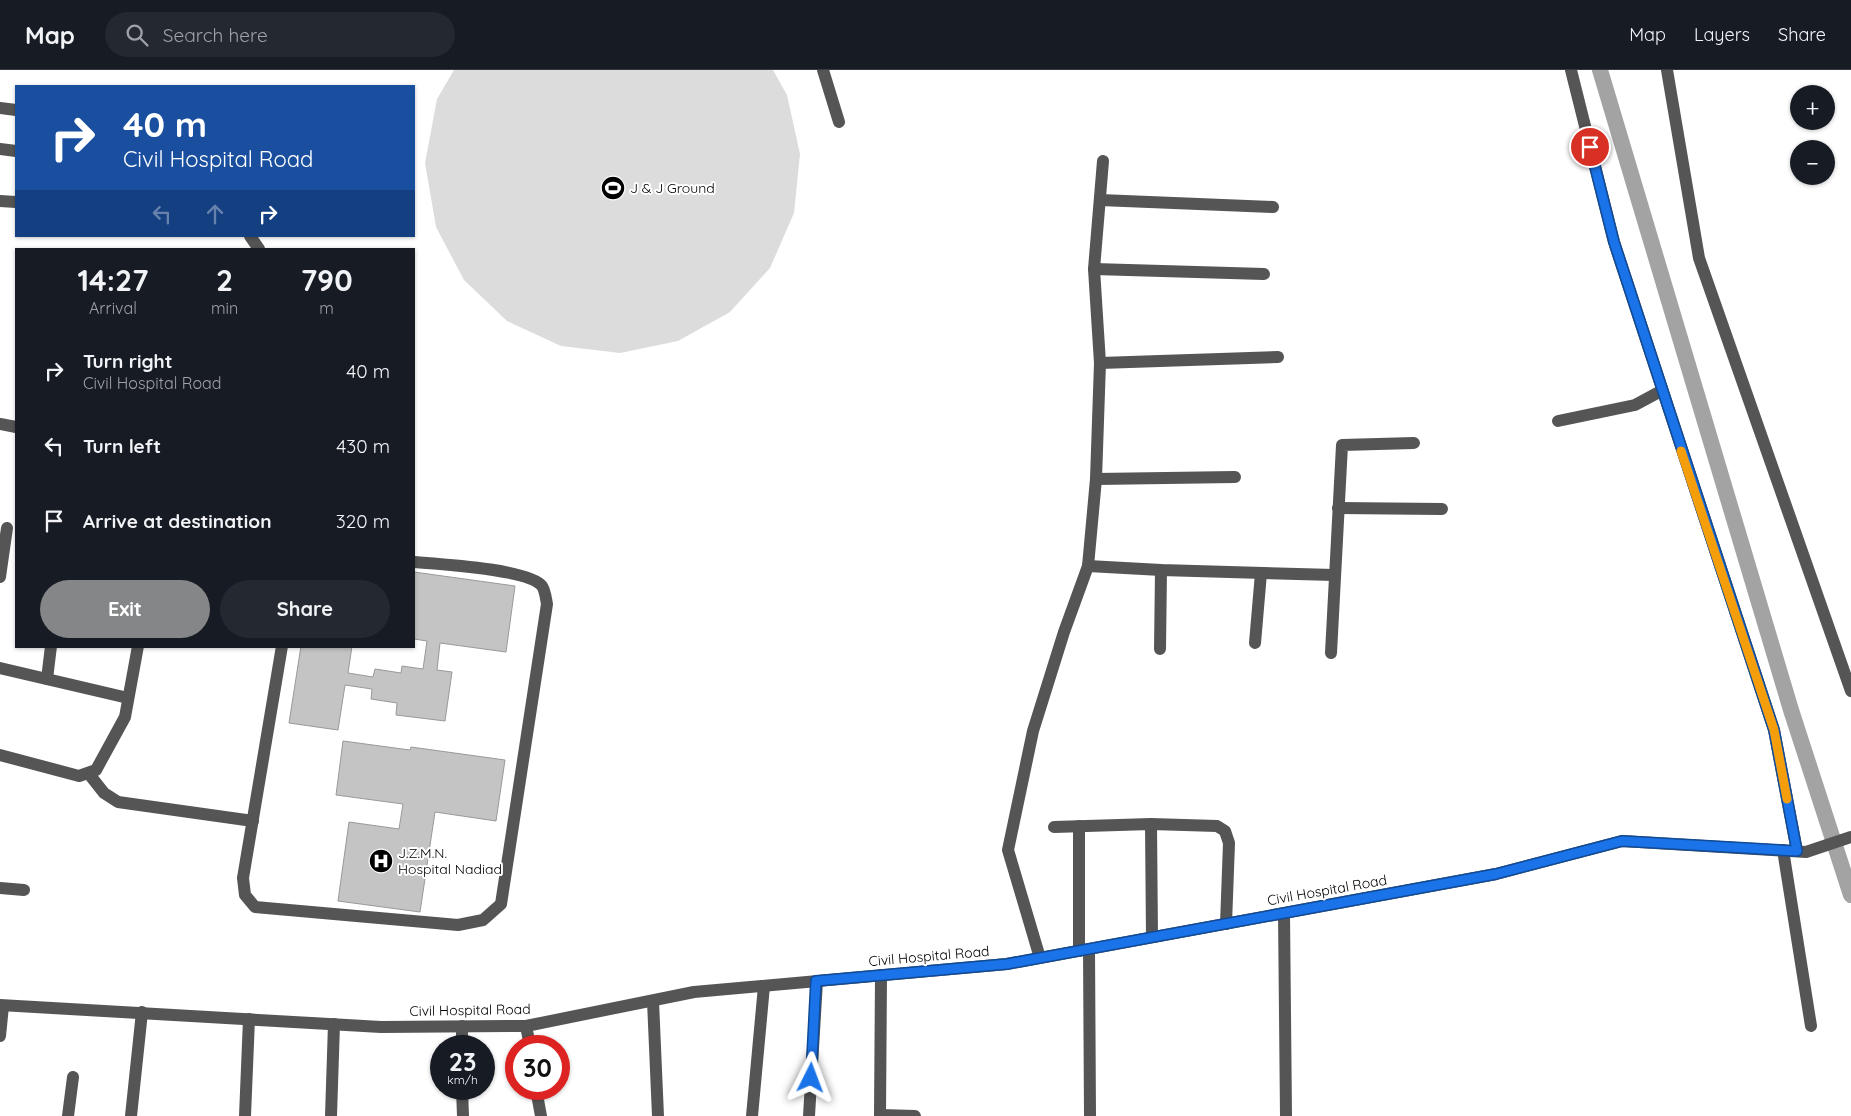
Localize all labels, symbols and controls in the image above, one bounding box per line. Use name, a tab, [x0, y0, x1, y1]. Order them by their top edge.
search box	[105, 12, 455, 57]
text: Map	[25, 20, 75, 50]
icon: search	[123, 21, 151, 49]
text: Search here	[163, 23, 268, 47]
text: Map	[1629, 23, 1666, 46]
text: Layers	[1694, 23, 1750, 46]
text: Share	[1778, 23, 1826, 46]
map controls	[1790, 85, 1835, 185]
button: +	[1790, 85, 1835, 130]
text: 40 m	[123, 102, 207, 146]
icon: right	[40, 105, 105, 170]
pin	[1569, 126, 1611, 168]
icon: arrive	[1576, 133, 1604, 161]
button: −	[1790, 140, 1835, 185]
text: Civil Hospital Road	[123, 145, 313, 173]
sports icon: J & J Ground	[600, 175, 626, 201]
place label: J & J Ground	[630, 179, 715, 197]
icon: left	[148, 200, 176, 228]
icon: ahead	[201, 200, 229, 228]
icon: right	[254, 200, 282, 228]
text: 14:27	[77, 261, 148, 299]
text: 2	[216, 261, 233, 299]
text: 790	[301, 261, 353, 299]
text: Arrival	[89, 298, 137, 318]
text: min	[211, 298, 238, 318]
text: m	[319, 298, 334, 318]
text: Turn right	[83, 349, 172, 373]
icon: right	[40, 357, 68, 385]
text: 40 m	[346, 359, 390, 383]
text: Civil Hospital Road	[83, 373, 221, 393]
icon: left	[40, 432, 68, 460]
text: Turn left	[83, 434, 161, 458]
text: 430 m	[336, 434, 390, 458]
icon: arrive	[40, 507, 68, 535]
text: Arrive at destination	[83, 509, 272, 533]
text: 320 m	[336, 509, 390, 533]
button: Exit	[40, 580, 210, 638]
button: Share	[220, 580, 390, 638]
place label: J.Z.M.N. Hospital Nadiad	[398, 844, 502, 878]
hospital icon: J.Z.M.N. Hospital Nadiad	[368, 848, 394, 874]
street label: Civil Hospital Road	[1266, 871, 1388, 909]
street label: Civil Hospital Road	[868, 942, 990, 970]
street label: Civil Hospital Road	[409, 1000, 531, 1020]
speed limit sign: 30	[505, 1035, 570, 1100]
text: 23	[449, 1046, 476, 1077]
position arrow	[784, 1051, 836, 1103]
text: km/h	[447, 1072, 478, 1087]

